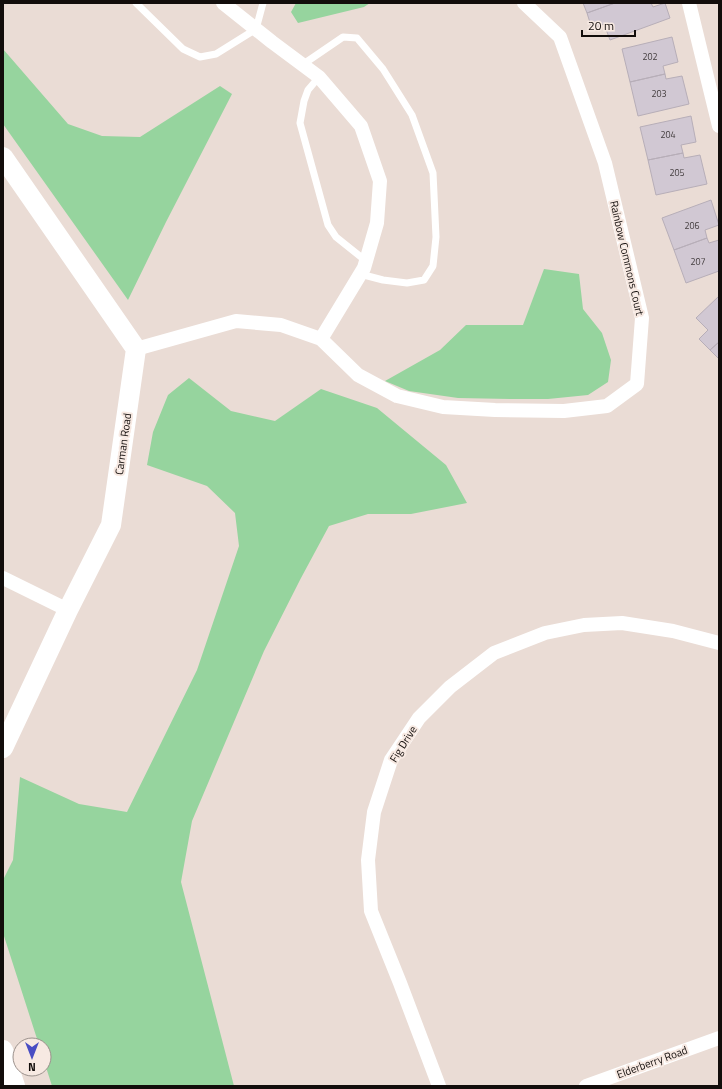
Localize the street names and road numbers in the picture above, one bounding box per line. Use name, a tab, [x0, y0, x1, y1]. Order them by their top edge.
street label: Rainbow Commons Court	[606, 199, 648, 317]
street label: Carman Road	[111, 412, 135, 476]
street label: Fig Drive	[386, 722, 421, 765]
street label: Elderberry Road	[614, 1042, 690, 1082]

